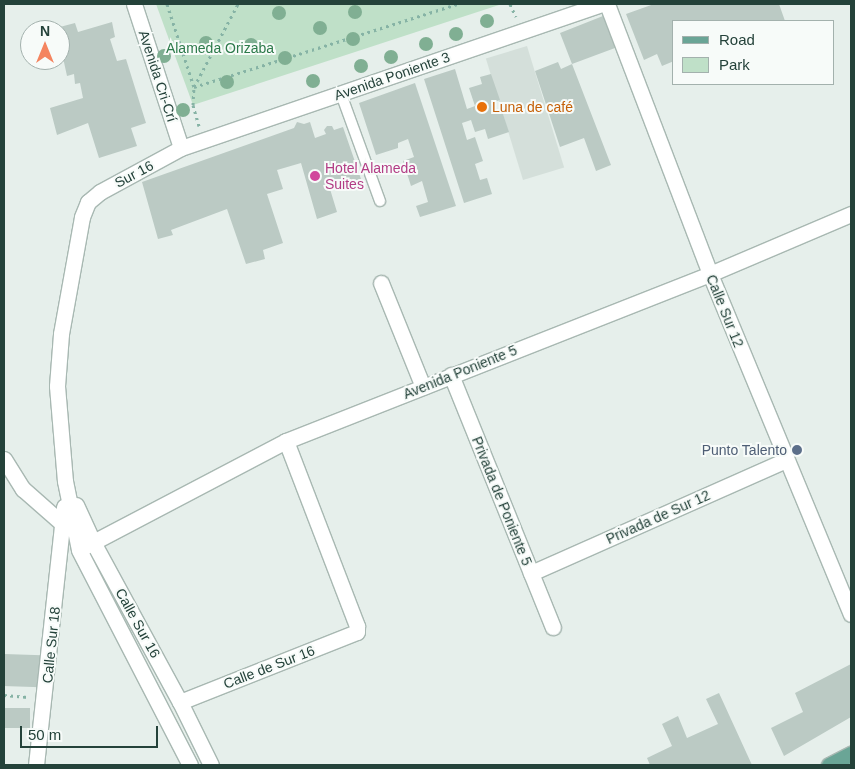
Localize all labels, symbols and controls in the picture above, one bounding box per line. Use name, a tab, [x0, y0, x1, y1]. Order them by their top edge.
north arrow	[20, 20, 70, 70]
legend	[672, 20, 835, 85]
text: N	[40, 23, 50, 39]
street label: Avenida Cri-Crí	[135, 28, 181, 124]
text: Road	[719, 31, 755, 48]
park label: Alameda Orizaba	[166, 40, 274, 56]
street label: Avenida Poniente 3	[332, 48, 452, 104]
text: Park	[719, 56, 750, 73]
place label: Luna de café	[492, 99, 573, 115]
marker: Luna de café	[476, 101, 488, 113]
street label: Sur 16	[112, 157, 156, 191]
place label: Hotel Alameda Suites	[325, 160, 417, 192]
marker: Hotel Alameda Suites	[309, 170, 321, 182]
street label: Calle Sur 12	[703, 272, 747, 350]
street label: Avenida Poniente 5	[401, 342, 519, 402]
street label: Privada de Poniente 5	[468, 434, 536, 568]
place label: Punto Talento	[701, 442, 787, 458]
marker: Punto Talento	[791, 444, 803, 456]
street label: Privada de Sur 12	[603, 487, 713, 547]
street label: Calle Sur 16	[112, 585, 164, 661]
street label: Calle Sur 18	[39, 606, 63, 684]
street label: Calle de Sur 16	[221, 642, 317, 692]
scale bar	[22, 716, 160, 748]
text: 50 m	[28, 726, 61, 743]

